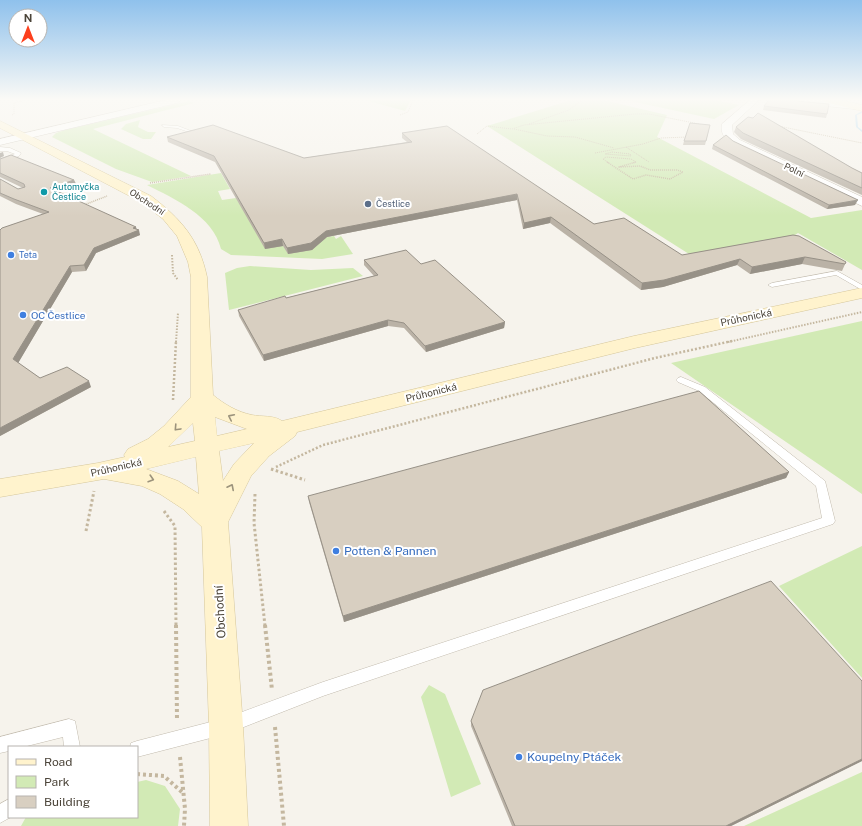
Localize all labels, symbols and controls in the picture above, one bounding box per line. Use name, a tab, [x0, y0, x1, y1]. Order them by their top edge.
north arrow	[8, 8, 48, 48]
text: N	[24, 12, 32, 24]
street label: Polní	[782, 160, 807, 179]
place label: Automyčka Čestlice	[52, 181, 99, 202]
street label: Obchodní	[128, 186, 168, 217]
marker: Automyčka Čestlice	[39, 187, 49, 197]
place label: Čestlice	[376, 198, 410, 209]
marker: Čestlice	[363, 199, 373, 209]
place label: Teta	[19, 249, 37, 260]
marker: Teta	[6, 250, 16, 260]
street label: Průhonická	[719, 306, 773, 328]
place label: OC Čestlice	[31, 309, 86, 321]
marker: OC Čestlice	[18, 310, 28, 320]
street label: Průhonická	[404, 380, 458, 404]
one-way arrow	[228, 414, 236, 422]
one-way arrow	[174, 423, 181, 431]
street label: Průhonická	[89, 455, 143, 479]
one-way arrow	[147, 474, 154, 483]
one-way arrow	[226, 484, 234, 492]
place label: Potten & Pannen	[344, 544, 436, 558]
marker: Potten & Pannen	[331, 546, 341, 556]
street label: Obchodní	[212, 584, 228, 639]
legend	[8, 746, 138, 818]
place label: Koupelny Ptáček	[527, 750, 621, 764]
marker: Koupelny Ptáček	[514, 752, 524, 762]
text: Road	[44, 755, 72, 769]
text: Park	[44, 775, 70, 789]
text: Building	[44, 795, 90, 809]

